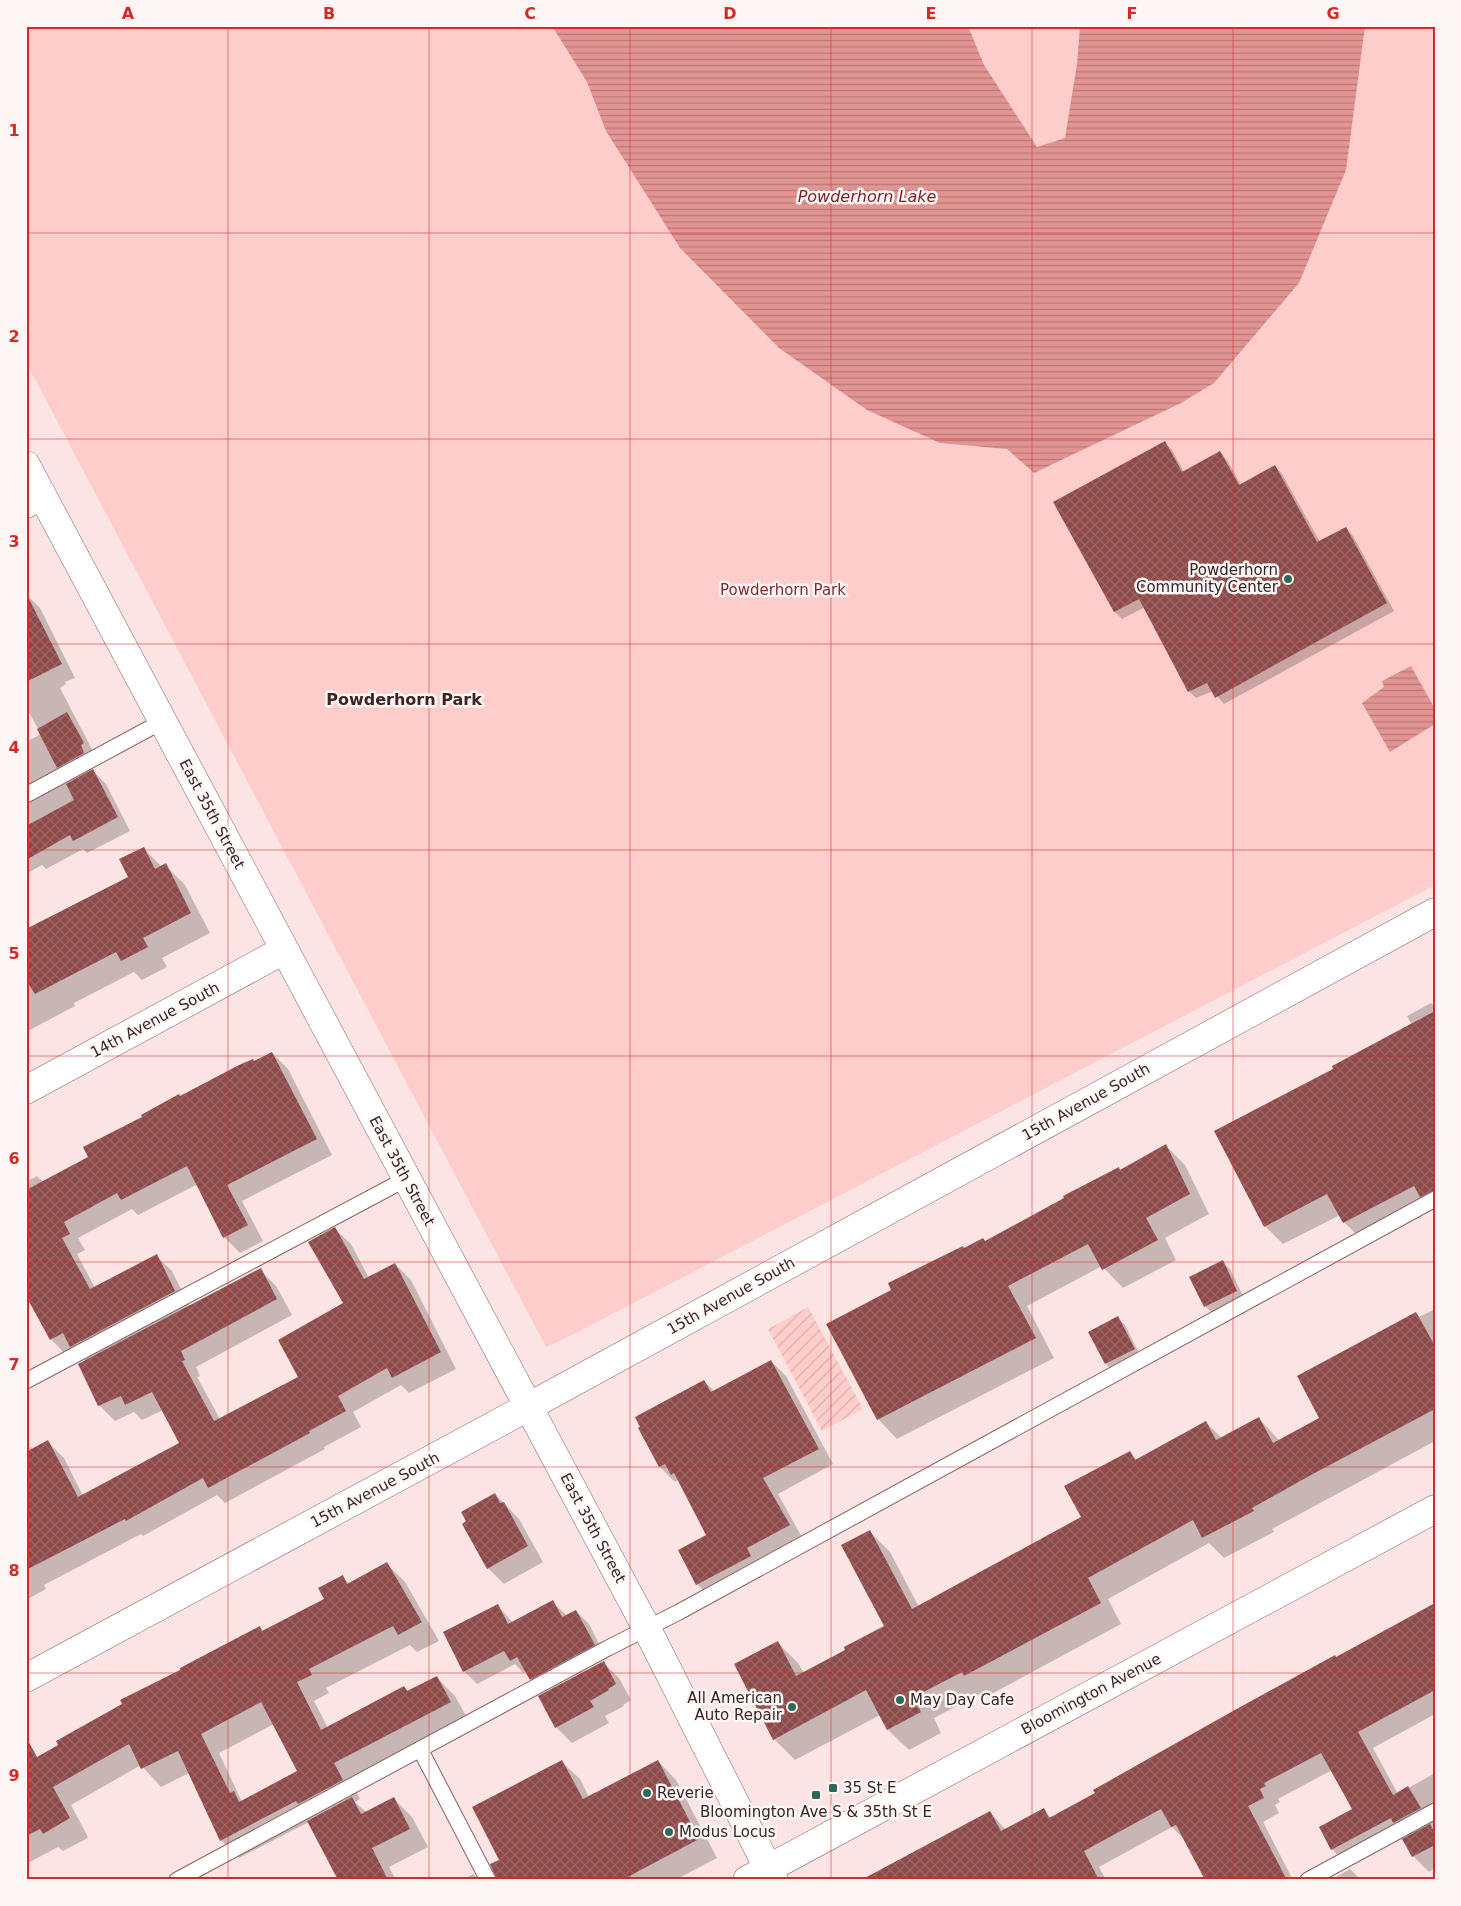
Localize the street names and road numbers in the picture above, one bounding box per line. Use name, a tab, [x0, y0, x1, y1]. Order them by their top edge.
street label: East 35th Street	[175, 756, 249, 872]
street label: 14th Avenue South	[87, 978, 223, 1062]
street label: 15th Avenue South	[1019, 1059, 1153, 1145]
street label: East 35th Street	[365, 1113, 439, 1229]
street label: 15th Avenue South	[664, 1253, 798, 1339]
street label: 15th Avenue South	[307, 1448, 443, 1532]
street label: East 35th Street	[556, 1470, 630, 1586]
street label: Bloomington Avenue	[1018, 1650, 1164, 1738]

